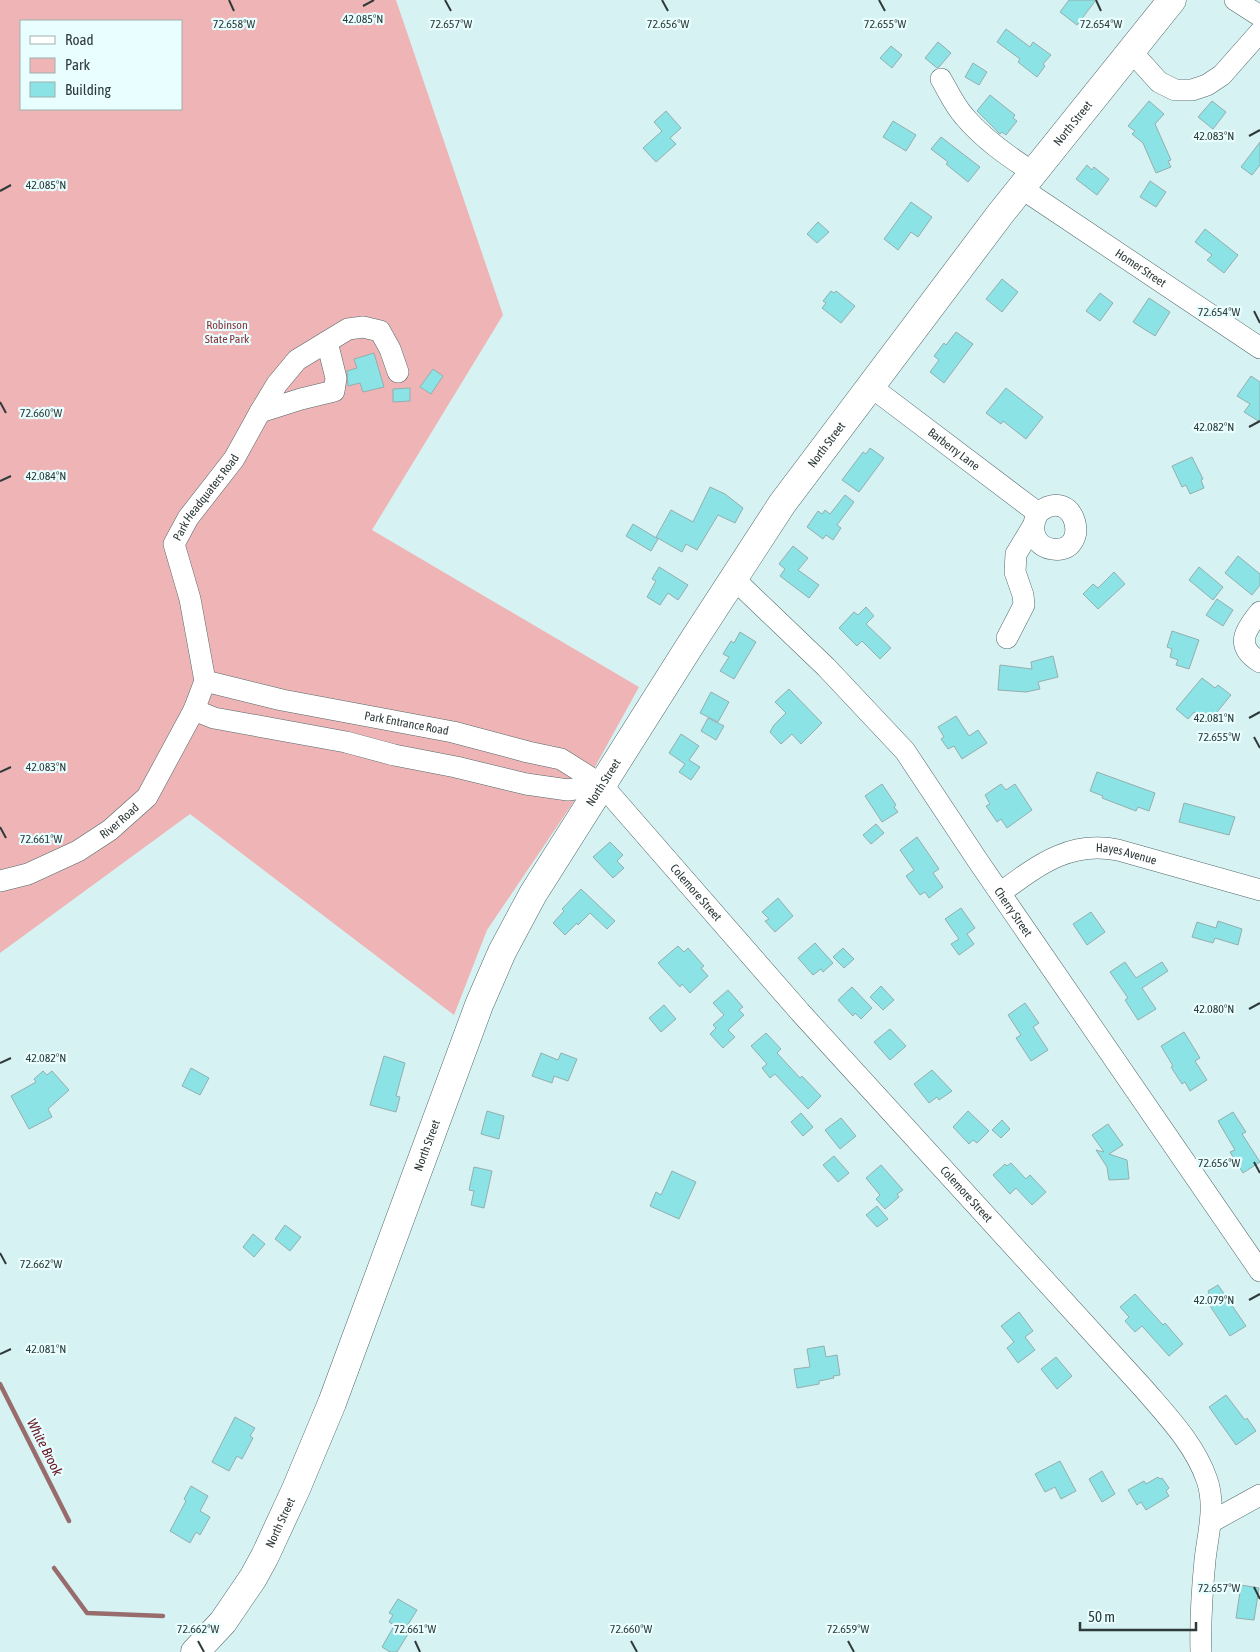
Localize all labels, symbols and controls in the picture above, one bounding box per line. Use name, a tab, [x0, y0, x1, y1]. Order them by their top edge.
text: 42.085°N	[343, 12, 383, 26]
text: 72.658°W	[213, 17, 255, 31]
text: 72.657°W	[430, 17, 472, 31]
text: 72.656°W	[647, 17, 689, 31]
text: 72.655°W	[864, 17, 906, 31]
text: 72.654°W	[1080, 17, 1122, 31]
legend	[20, 20, 182, 110]
text: Road	[65, 31, 94, 48]
text: Park	[65, 56, 90, 73]
text: Building	[65, 81, 111, 98]
street label: North Street	[1051, 98, 1095, 149]
text: 42.083°N	[1194, 129, 1234, 143]
text: 42.085°N	[26, 178, 66, 192]
street label: Homer Street	[1113, 246, 1169, 290]
text: 72.654°W	[1198, 305, 1240, 319]
park label: Robinson State Park	[205, 318, 250, 346]
text: 72.660°W	[20, 406, 62, 420]
street label: North Street	[805, 419, 849, 470]
text: 42.082°N	[1194, 420, 1234, 434]
street label: Barberry Lane	[925, 425, 982, 473]
street label: Park Headquaters Road	[170, 452, 242, 543]
text: 42.084°N	[26, 469, 66, 483]
street label: Park Entrance Road	[363, 709, 450, 738]
text: 42.081°N	[1194, 711, 1234, 725]
text: 72.655°W	[1198, 730, 1240, 744]
street label: North Street	[583, 756, 624, 809]
text: 42.083°N	[26, 760, 66, 774]
street label: River Road	[97, 801, 142, 842]
text: 72.661°W	[20, 832, 62, 846]
street label: Hayes Avenue	[1096, 841, 1158, 868]
street label: Colemore Street	[667, 861, 725, 924]
street label: Cherry Street	[991, 885, 1035, 940]
text: 42.080°N	[1194, 1002, 1234, 1016]
text: 42.082°N	[26, 1051, 66, 1065]
street label: North Street	[411, 1117, 443, 1173]
text: 72.656°W	[1198, 1156, 1240, 1170]
street label: Colemore Street	[937, 1163, 996, 1225]
text: 72.662°W	[20, 1257, 62, 1271]
text: 42.079°N	[1194, 1293, 1234, 1307]
text: 42.081°N	[26, 1342, 66, 1356]
water label: White Brook	[24, 1416, 67, 1479]
street label: North Street	[263, 1495, 298, 1550]
text: 72.657°W	[1198, 1581, 1240, 1595]
scale bar	[1080, 1600, 1196, 1632]
text: 50 m	[1088, 1608, 1115, 1625]
text: 72.662°W	[177, 1622, 219, 1636]
text: 72.661°W	[394, 1622, 436, 1636]
text: 72.660°W	[610, 1622, 652, 1636]
text: 72.659°W	[827, 1622, 869, 1636]

